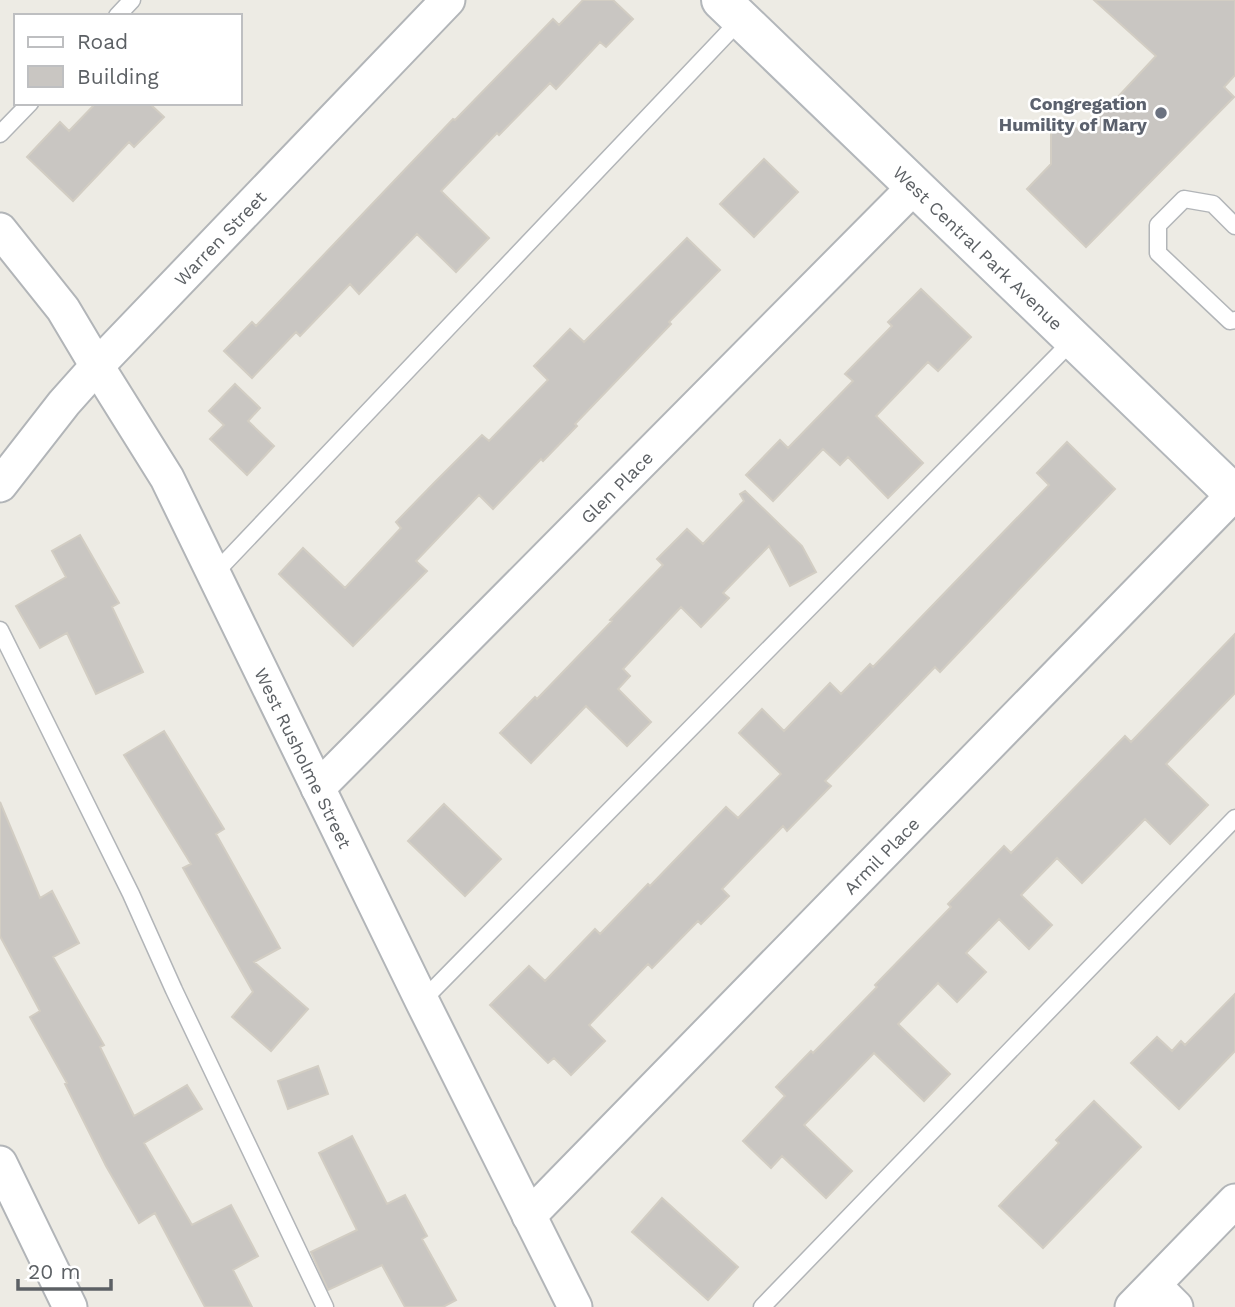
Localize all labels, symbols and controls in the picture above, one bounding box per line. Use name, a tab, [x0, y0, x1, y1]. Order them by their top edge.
legend	[14, 14, 242, 105]
text: Road	[77, 29, 128, 54]
text: Building	[77, 64, 159, 89]
place label: Congregation Humility of Mary	[999, 93, 1148, 135]
marker: Congregation Humility of Mary	[1153, 105, 1169, 121]
street label: West Central Park Avenue	[889, 161, 1067, 334]
street label: Warren Street	[170, 186, 270, 290]
street label: Glen Place	[576, 446, 657, 528]
street label: West Rusholme Street	[251, 664, 357, 852]
street label: Armil Place	[839, 812, 923, 898]
scale bar	[18, 1248, 110, 1292]
text: 20 m	[28, 1259, 80, 1284]

